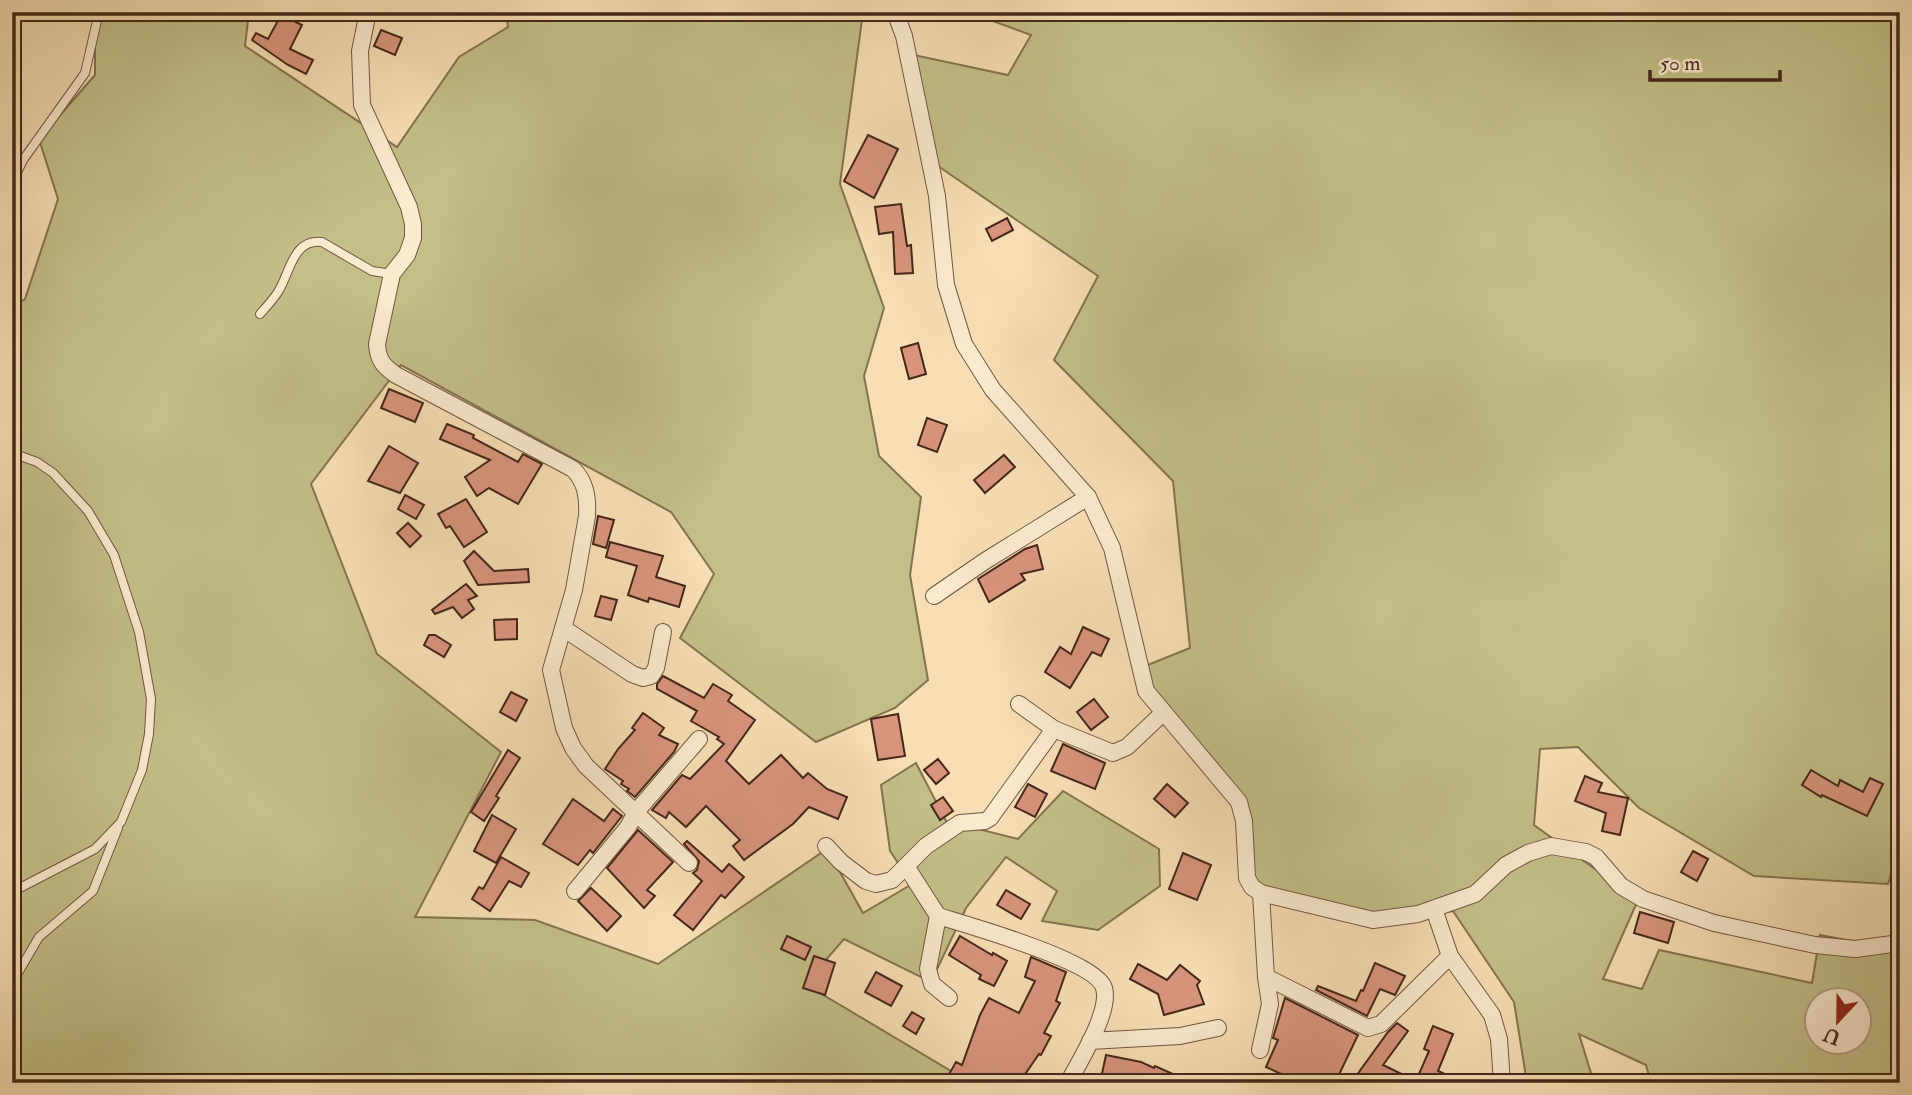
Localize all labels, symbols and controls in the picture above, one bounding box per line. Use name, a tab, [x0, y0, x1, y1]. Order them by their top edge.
scale bar	[1650, 38, 1779, 82]
text: 50 m	[1660, 50, 1701, 77]
north arrow	[1804, 986, 1874, 1056]
text: U	[1820, 1022, 1844, 1050]

